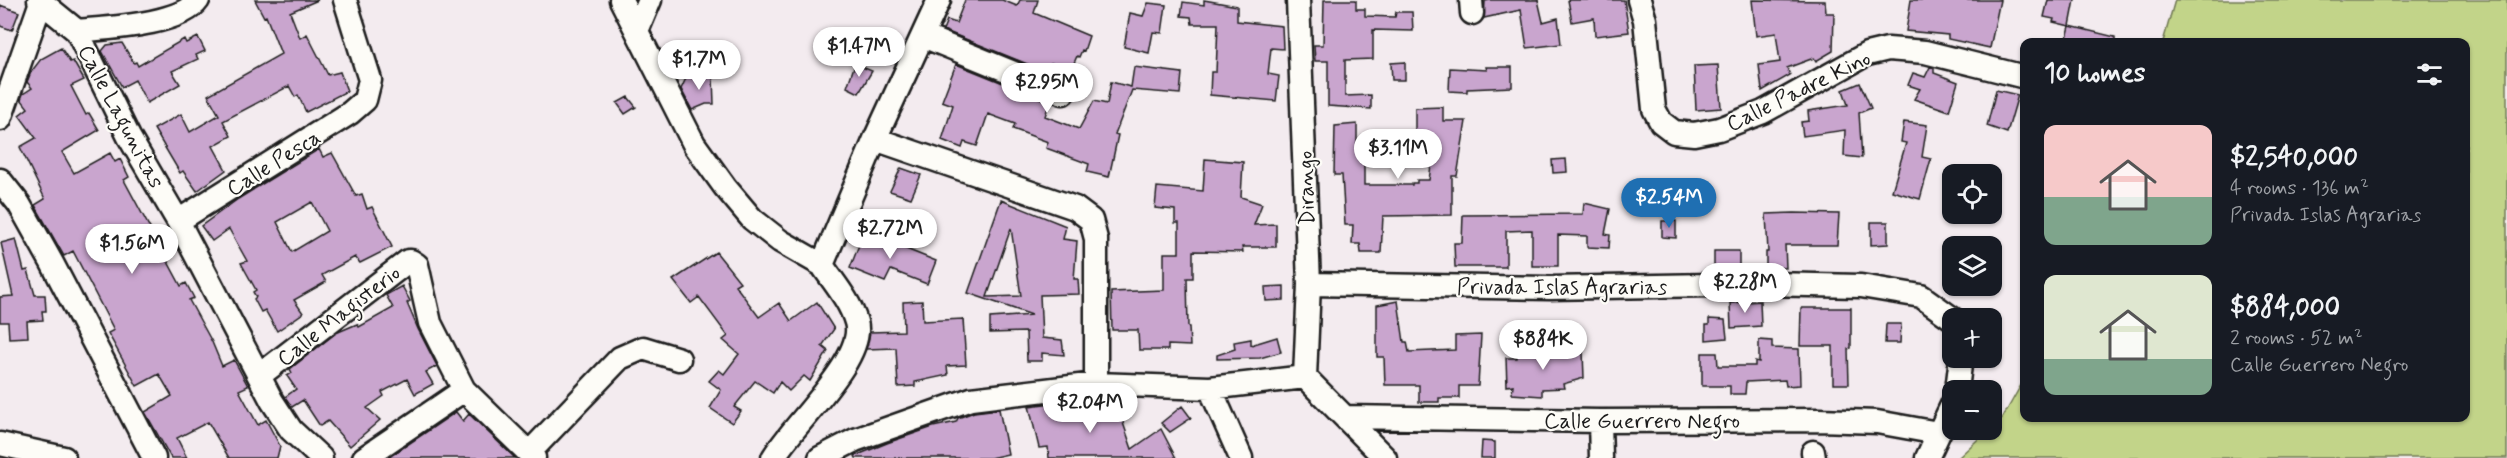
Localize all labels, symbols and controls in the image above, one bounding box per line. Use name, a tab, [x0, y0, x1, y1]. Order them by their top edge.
pin: $1.47M	[810, 27, 908, 78]
text: $1.47M	[827, 33, 891, 60]
street label: Calle Lagunitas	[68, 40, 170, 195]
pin: $1.7M	[657, 40, 741, 91]
street label: Calle Padre Kino	[1722, 45, 1876, 139]
text: $1.7M	[672, 46, 726, 73]
text: 10 homes	[2044, 57, 2145, 91]
icon: filters	[2413, 58, 2446, 91]
pin: $2.95M	[998, 63, 1096, 114]
text: $2.95M	[1015, 69, 1079, 96]
street label: Calle Pesca	[222, 124, 326, 204]
pin: $3.11M	[1349, 129, 1447, 180]
text: $3.11M	[1368, 135, 1428, 162]
text: $2,540,000	[2230, 141, 2358, 175]
icon: home	[2092, 149, 2164, 221]
street label: Dirango	[1292, 150, 1323, 226]
map controls	[1942, 164, 2002, 440]
button: locate	[1942, 164, 2002, 224]
text: 4 rooms · 136 m²	[2230, 175, 2369, 202]
pin: $2.54M	[1620, 178, 1718, 229]
text: $2.54M	[1635, 184, 1703, 211]
text: Privada Islas Agrarias	[2230, 202, 2421, 229]
pin: $2.72M	[841, 209, 939, 260]
text: $2.72M	[857, 215, 923, 242]
pin: $1.56M	[83, 224, 181, 275]
text: $1.56M	[99, 230, 165, 257]
button: layers	[1942, 236, 2002, 296]
street label: Calle Magisterio	[272, 260, 408, 376]
pin: $2.28M	[1696, 263, 1794, 314]
text: $2.28M	[1713, 269, 1777, 296]
street label: Privada Islas Agrarias	[1457, 274, 1668, 303]
text: $884,000	[2230, 291, 2340, 325]
icon: home	[2092, 299, 2164, 371]
button: +	[1942, 308, 2002, 368]
pin: $884K	[1501, 320, 1585, 371]
text: 2 rooms · 52 m²	[2230, 325, 2363, 352]
text: $884K	[1513, 326, 1573, 353]
text: Calle Guerrero Negro	[2230, 352, 2408, 379]
button: −	[1942, 380, 2002, 440]
pin: $2.04M	[1041, 383, 1139, 434]
text: $2.04M	[1057, 389, 1123, 416]
street label: Calle Guerrero Negro	[1544, 408, 1740, 439]

